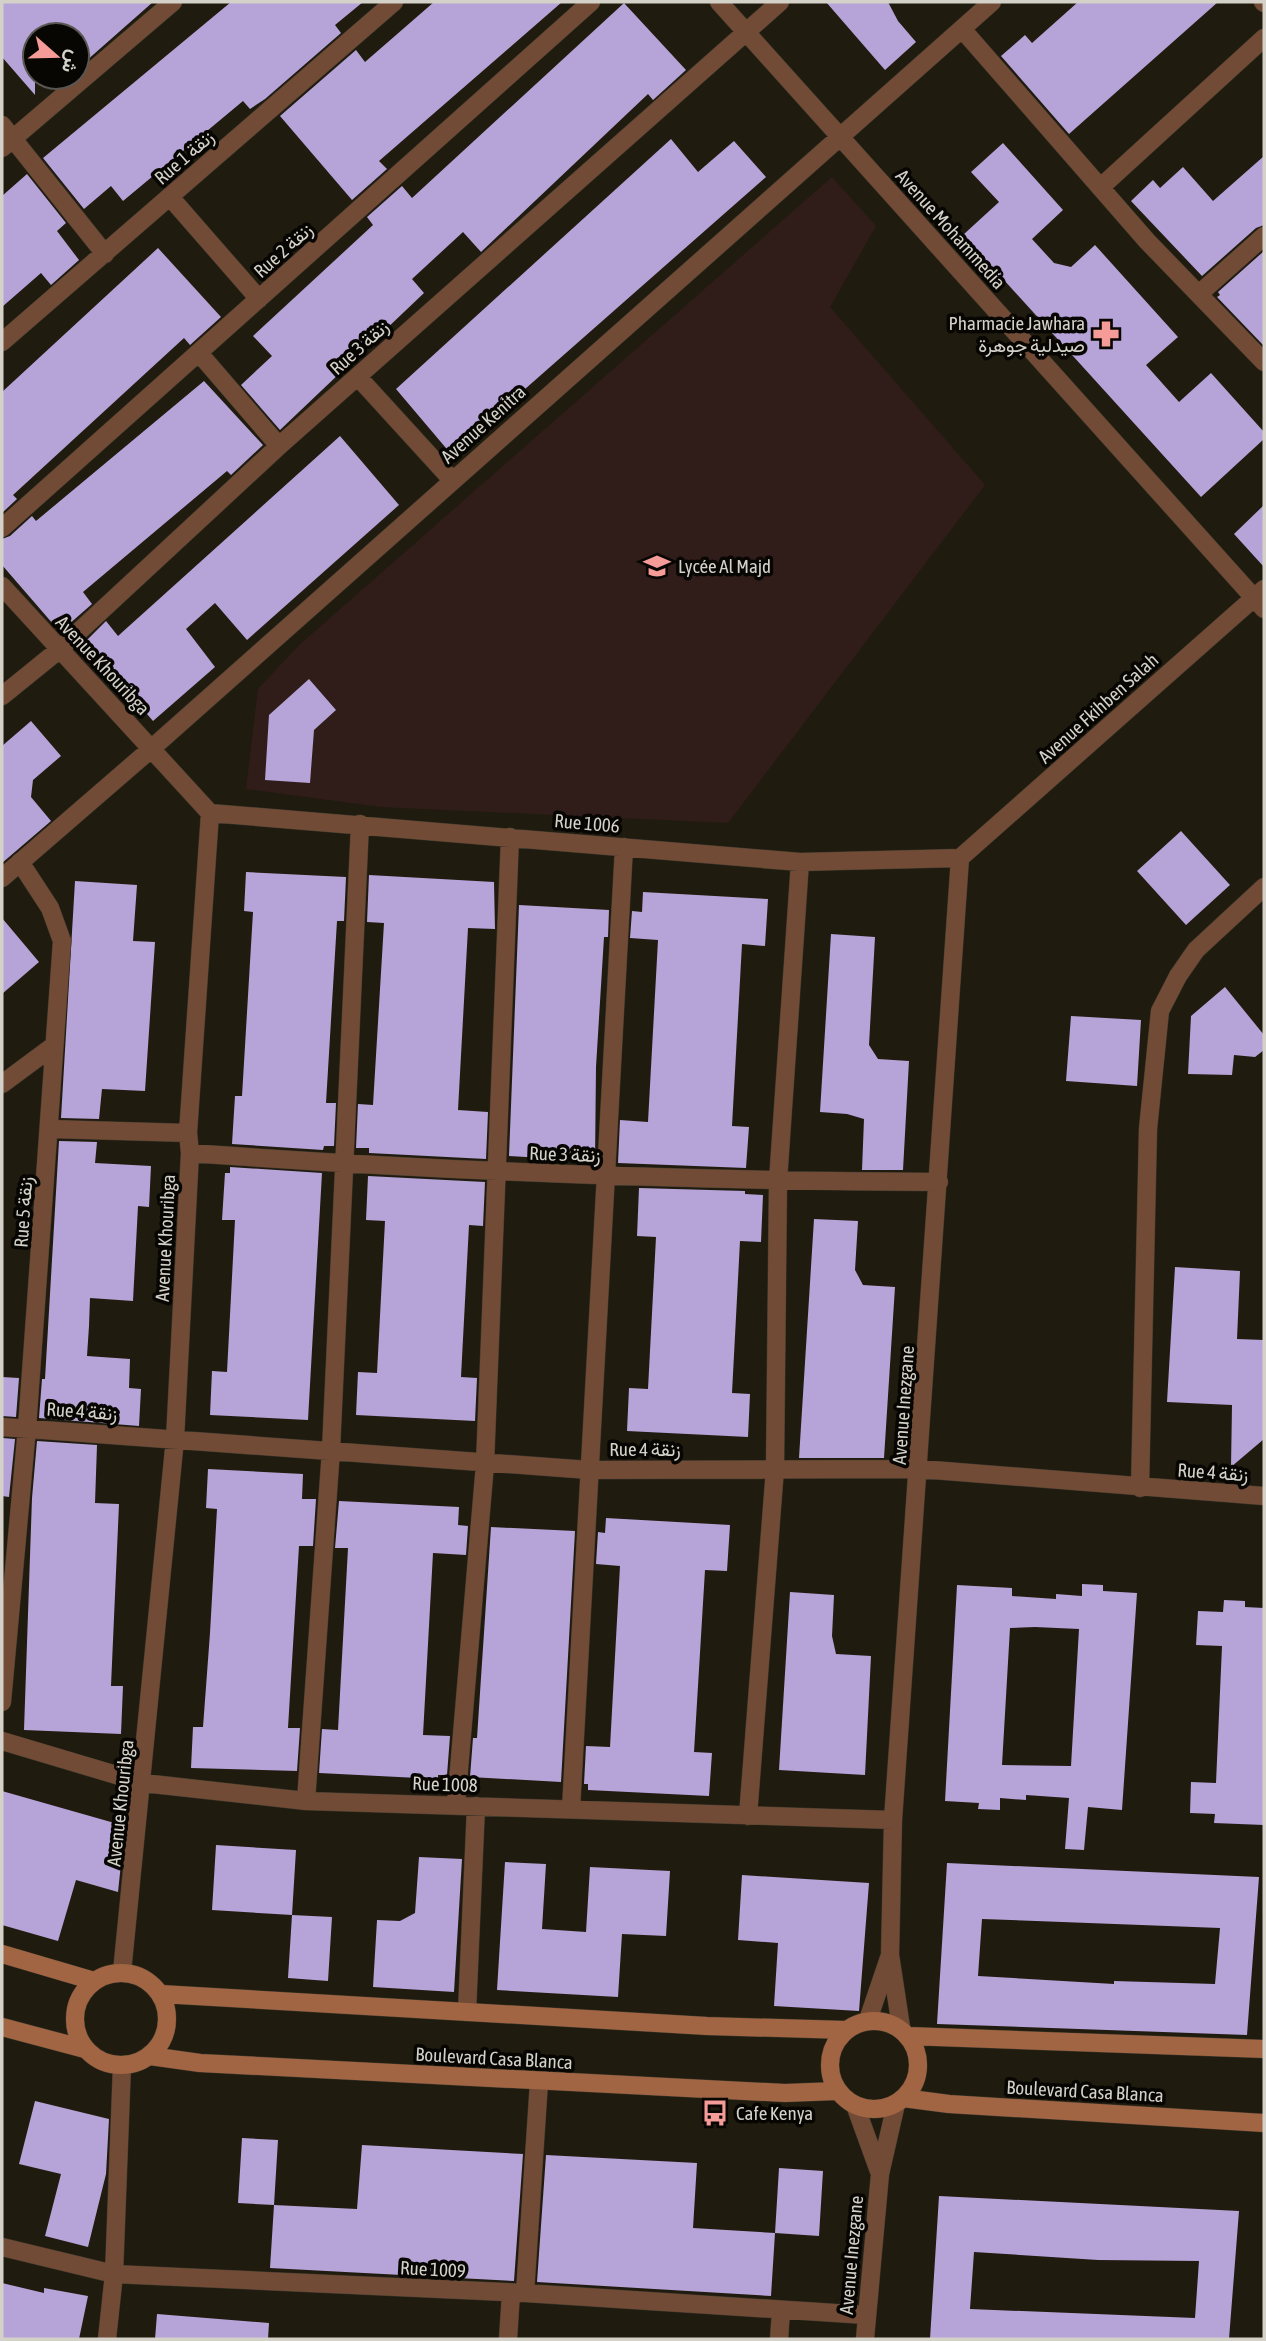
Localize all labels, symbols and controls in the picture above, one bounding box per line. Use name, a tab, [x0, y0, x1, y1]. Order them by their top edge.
north arrow	[21, 21, 91, 91]
text: ش	[57, 47, 86, 76]
street label: Rue 1 زنقة	[150, 125, 219, 189]
street label: Avenue Mohammedia	[892, 165, 1010, 293]
street label: Rue 2 زنقة	[249, 218, 318, 283]
place label: Pharmacie Jawhara صيدلية جوهرة	[949, 312, 1085, 357]
street label: Rue 3 زنقة	[325, 315, 394, 380]
pharmacy icon: Pharmacie Jawhara صيدلية جوهرة	[1091, 319, 1121, 349]
street label: Avenue Kenitra	[436, 380, 530, 468]
school or university icon: Lycée Al Majd	[642, 551, 672, 581]
place label: Lycée Al Majd	[678, 555, 771, 577]
street label: Avenue Khouribga	[51, 611, 155, 719]
street label: Avenue Fkihben Salah	[1034, 648, 1162, 768]
street label: Rue 1006	[553, 809, 621, 837]
street label: Rue 3 زنقة	[529, 1142, 601, 1167]
street label: Avenue Khouribga	[151, 1174, 179, 1302]
street label: Rue 5 زنقة	[10, 1176, 37, 1248]
street label: Avenue Inezgane	[888, 1345, 918, 1465]
street label: Rue 4 زنقة	[46, 1398, 118, 1425]
street label: Rue 4 زنقة	[609, 1438, 681, 1461]
street label: Rue 4 زنقة	[1177, 1459, 1249, 1486]
street label: Avenue Khouribga	[102, 1738, 138, 1868]
street label: Rue 1008	[412, 1772, 478, 1796]
street label: Boulevard Casa Blanca	[415, 2043, 573, 2073]
street label: Boulevard Casa Blanca	[1006, 2076, 1164, 2106]
bus stop icon: Cafe Kenya	[700, 2098, 730, 2128]
place label: Cafe Kenya	[736, 2102, 813, 2124]
street label: Avenue Inezgane	[835, 2195, 867, 2315]
street label: Rue 1009	[400, 2256, 466, 2282]

